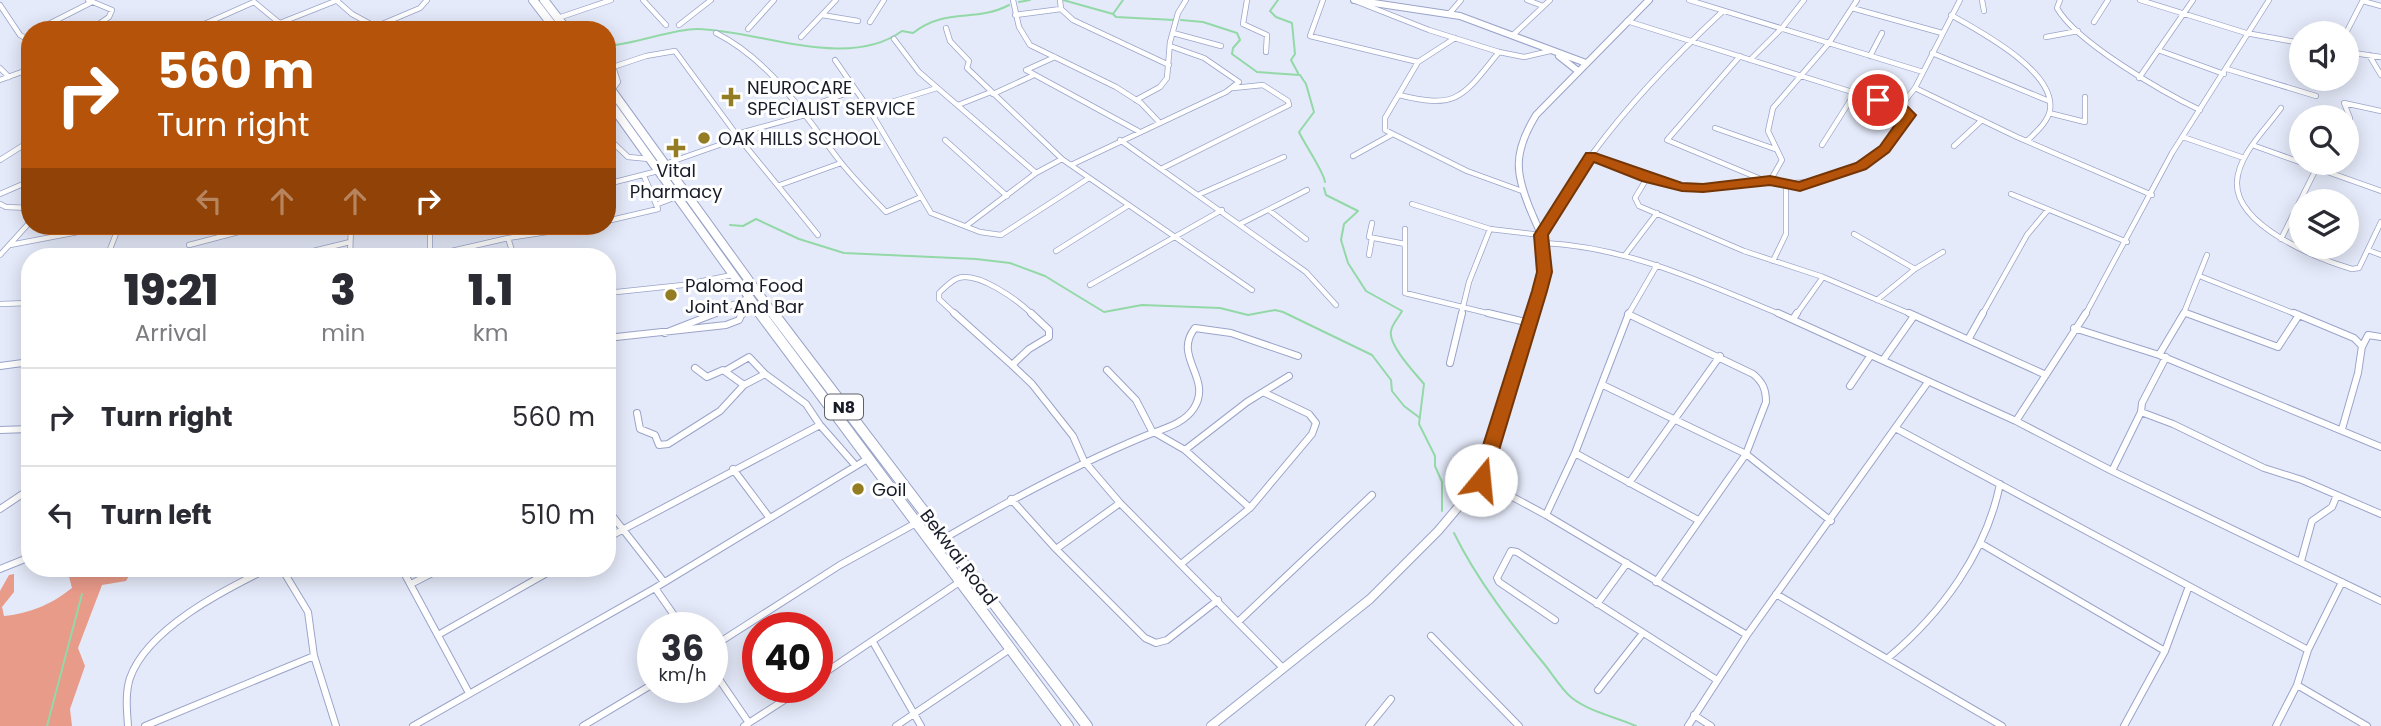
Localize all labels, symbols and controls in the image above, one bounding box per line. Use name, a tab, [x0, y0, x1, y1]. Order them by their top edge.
map controls	[2289, 21, 2359, 259]
button: sound	[2289, 21, 2359, 91]
text: 560 m	[157, 37, 314, 105]
icon: right	[42, 49, 133, 140]
pin	[1848, 70, 1908, 130]
place label: NEUROCARE SPECIALIST SERVICE	[747, 75, 915, 121]
icon: arrive	[1859, 81, 1897, 119]
marker: NEUROCARE SPECIALIST SERVICE	[721, 87, 741, 107]
text: Turn right	[157, 102, 309, 147]
button: search	[2289, 105, 2359, 175]
place label: OAK HILLS SCHOOL	[718, 126, 881, 151]
marker: OAK HILLS SCHOOL	[696, 130, 712, 146]
marker: Vital Pharmacy	[668, 140, 684, 156]
place label: Vital Pharmacy	[630, 158, 722, 204]
icon: left	[190, 182, 228, 220]
icon: ahead	[263, 182, 301, 220]
icon: ahead	[336, 182, 374, 220]
icon: right	[409, 182, 447, 220]
button: layers	[2289, 189, 2359, 259]
text: 19:21	[124, 261, 218, 320]
text: 3	[330, 261, 356, 320]
text: 1.1	[468, 261, 513, 320]
place label: Paloma Food Joint And Bar	[685, 273, 804, 319]
marker: Paloma Food Joint And Bar	[663, 287, 679, 303]
text: Arrival	[135, 317, 207, 349]
text: min	[321, 317, 365, 349]
text: km	[473, 317, 508, 349]
road number: N8	[825, 394, 863, 420]
icon: right	[42, 398, 80, 436]
text: Turn right	[101, 399, 233, 435]
text: 560 m	[512, 399, 595, 435]
position arrow	[1444, 443, 1518, 517]
place label: Goil	[872, 477, 906, 502]
marker: Goil	[850, 481, 866, 497]
icon: left	[42, 496, 80, 534]
text: Turn left	[101, 497, 212, 533]
text: 510 m	[520, 497, 595, 533]
street label: Bekwai Road	[915, 504, 1003, 610]
speed limit sign: 40	[742, 612, 833, 703]
text: 36	[661, 624, 704, 673]
text: km/h	[659, 662, 706, 687]

